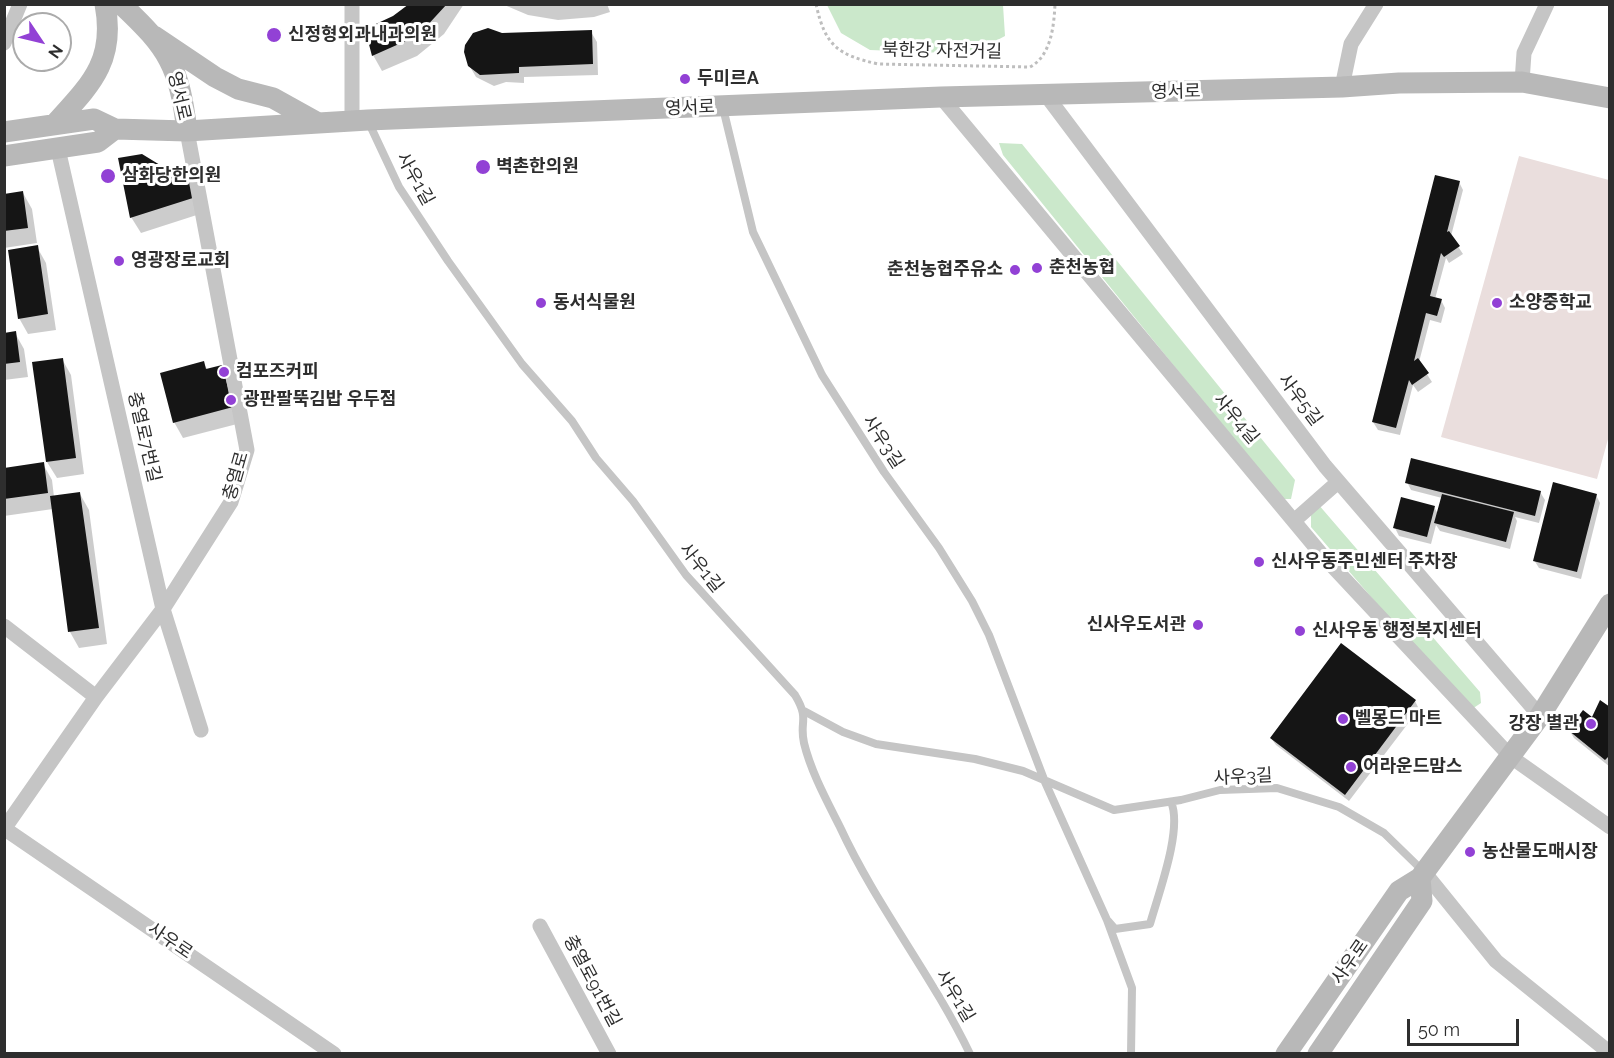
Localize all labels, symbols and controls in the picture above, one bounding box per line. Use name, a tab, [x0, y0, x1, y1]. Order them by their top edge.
north arrow	[12, 12, 72, 72]
place label: 신정형외과내과의원	[288, 24, 437, 46]
marker: 신정형외과내과의원	[265, 26, 283, 44]
street label: 북한강 자전거길	[882, 39, 1002, 63]
text: N	[44, 41, 67, 62]
place label: 두미르A	[697, 68, 759, 90]
street label: 영서로	[163, 69, 195, 123]
marker: 두미르A	[678, 72, 692, 86]
street label: 영서로	[1151, 81, 1201, 103]
street label: 영서로	[665, 96, 715, 120]
street label: 사우1길	[392, 149, 438, 209]
place label: 벽촌한의원	[496, 156, 579, 178]
marker: 벽촌한의원	[474, 158, 492, 176]
place label: 삼화당한의원	[122, 165, 221, 187]
marker: 삼화당한의원	[99, 167, 117, 185]
place label: 영광장로교회	[131, 250, 230, 272]
marker: 영광장로교회	[112, 254, 126, 268]
place label: 춘천농협	[1049, 257, 1115, 279]
place label: 춘천농협주유소	[887, 259, 1003, 281]
marker: 춘천농협	[1030, 261, 1044, 275]
marker: 춘천농협주유소	[1008, 263, 1022, 277]
place label: 동서식물원	[553, 292, 636, 314]
place label: 소양중학교	[1509, 292, 1592, 314]
marker: 동서식물원	[534, 296, 548, 310]
marker: 소양중학교	[1490, 296, 1504, 310]
place label: 컴포즈커피	[236, 361, 319, 383]
marker: 컴포즈커피	[217, 365, 231, 379]
street label: 사우5길	[1273, 370, 1327, 430]
place label: 광판팔뚝김밥 우두점	[243, 389, 396, 411]
street label: 사우4길	[1209, 389, 1263, 449]
street label: 충열로7번길	[123, 390, 165, 484]
marker: 광판팔뚝김밥 우두점	[224, 393, 238, 407]
street label: 사우3길	[858, 411, 908, 473]
street label: 충열로	[219, 449, 253, 503]
street label: 사우1길	[675, 539, 727, 597]
place label: 신사우동주민센터 주차장	[1271, 551, 1457, 573]
marker: 신사우동주민센터 주차장	[1252, 555, 1266, 569]
place label: 신사우도서관	[1087, 614, 1186, 636]
marker: 신사우도서관	[1191, 618, 1205, 632]
place label: 신사우동 행정복지센터	[1312, 620, 1482, 642]
marker: 신사우동 행정복지센터	[1293, 624, 1307, 638]
place label: 벨몽드 마트	[1355, 708, 1442, 730]
marker: 벨몽드 마트	[1336, 712, 1350, 726]
place label: 강장 별관	[1508, 713, 1579, 735]
marker: 강장 별관	[1584, 717, 1598, 731]
place label: 어라운드맘스	[1363, 756, 1462, 778]
marker: 어라운드맘스	[1344, 760, 1358, 774]
street label: 사우3길	[1213, 765, 1273, 789]
place label: 농산물도매시장	[1482, 841, 1598, 863]
marker: 농산물도매시장	[1463, 845, 1477, 859]
street label: 사우로	[143, 918, 197, 964]
street label: 충열로91번길	[559, 931, 625, 1031]
street label: 사우로	[1327, 935, 1373, 989]
street label: 사우1길	[931, 966, 979, 1026]
scale bar	[1410, 1007, 1522, 1045]
text: 50 m	[1418, 1019, 1460, 1040]

